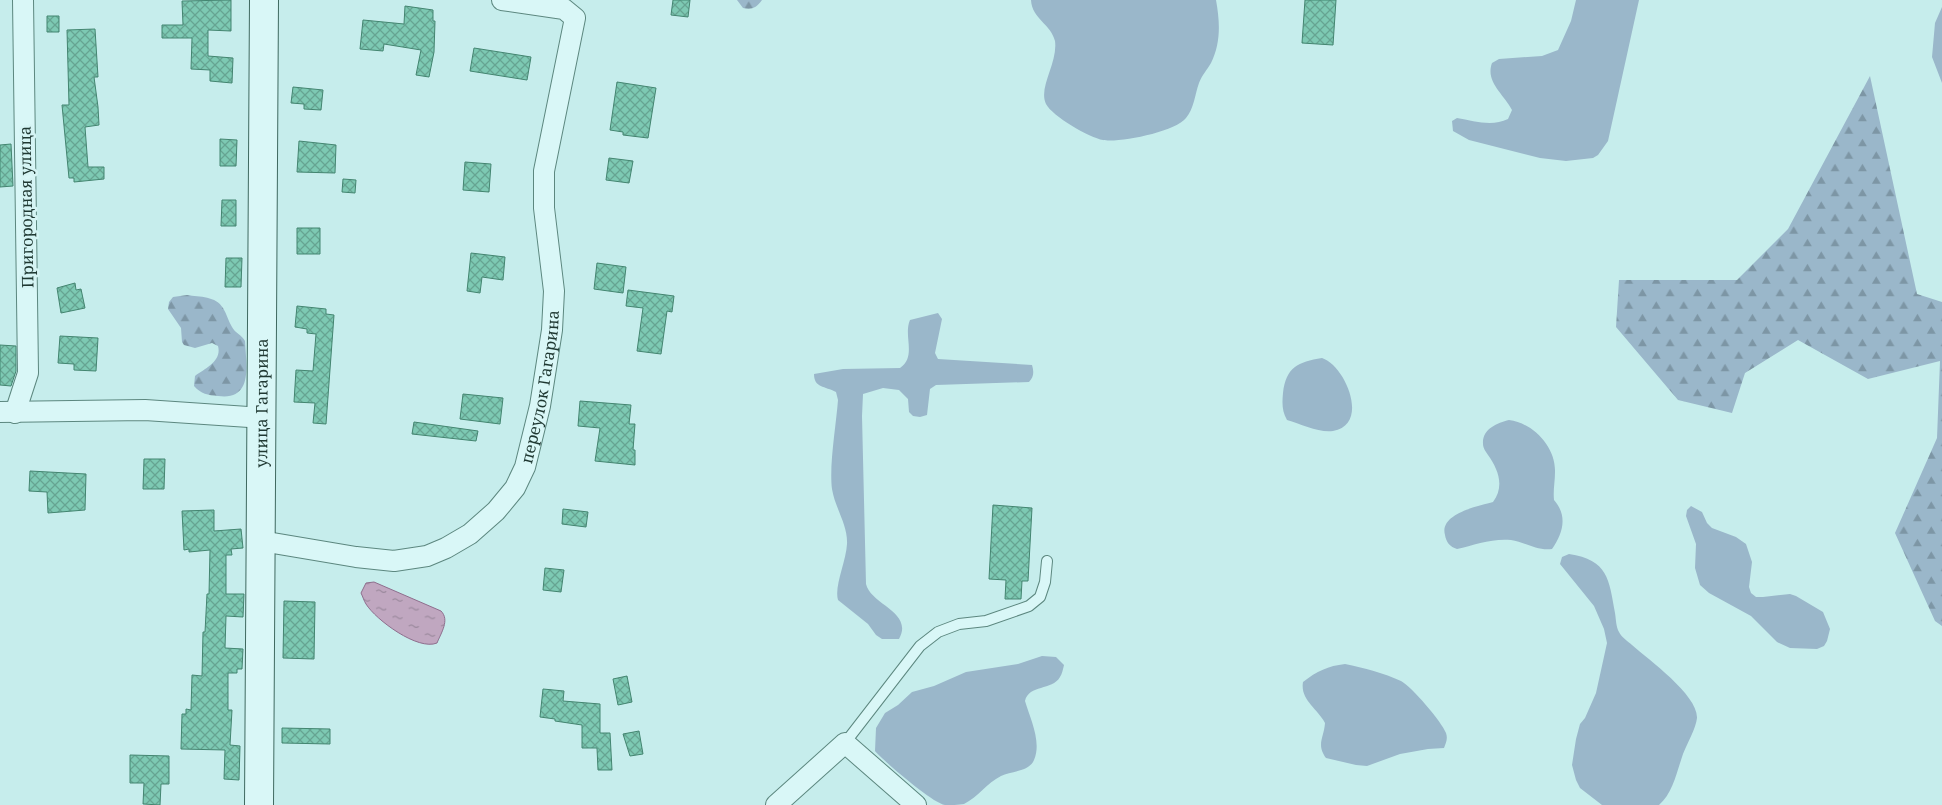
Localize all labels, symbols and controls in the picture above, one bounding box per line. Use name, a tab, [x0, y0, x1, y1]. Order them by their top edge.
street label: Пригородная улица	[14, 126, 38, 288]
street label: переулок Гагарина	[515, 310, 564, 466]
street label: улица Гагарина	[250, 338, 273, 468]

